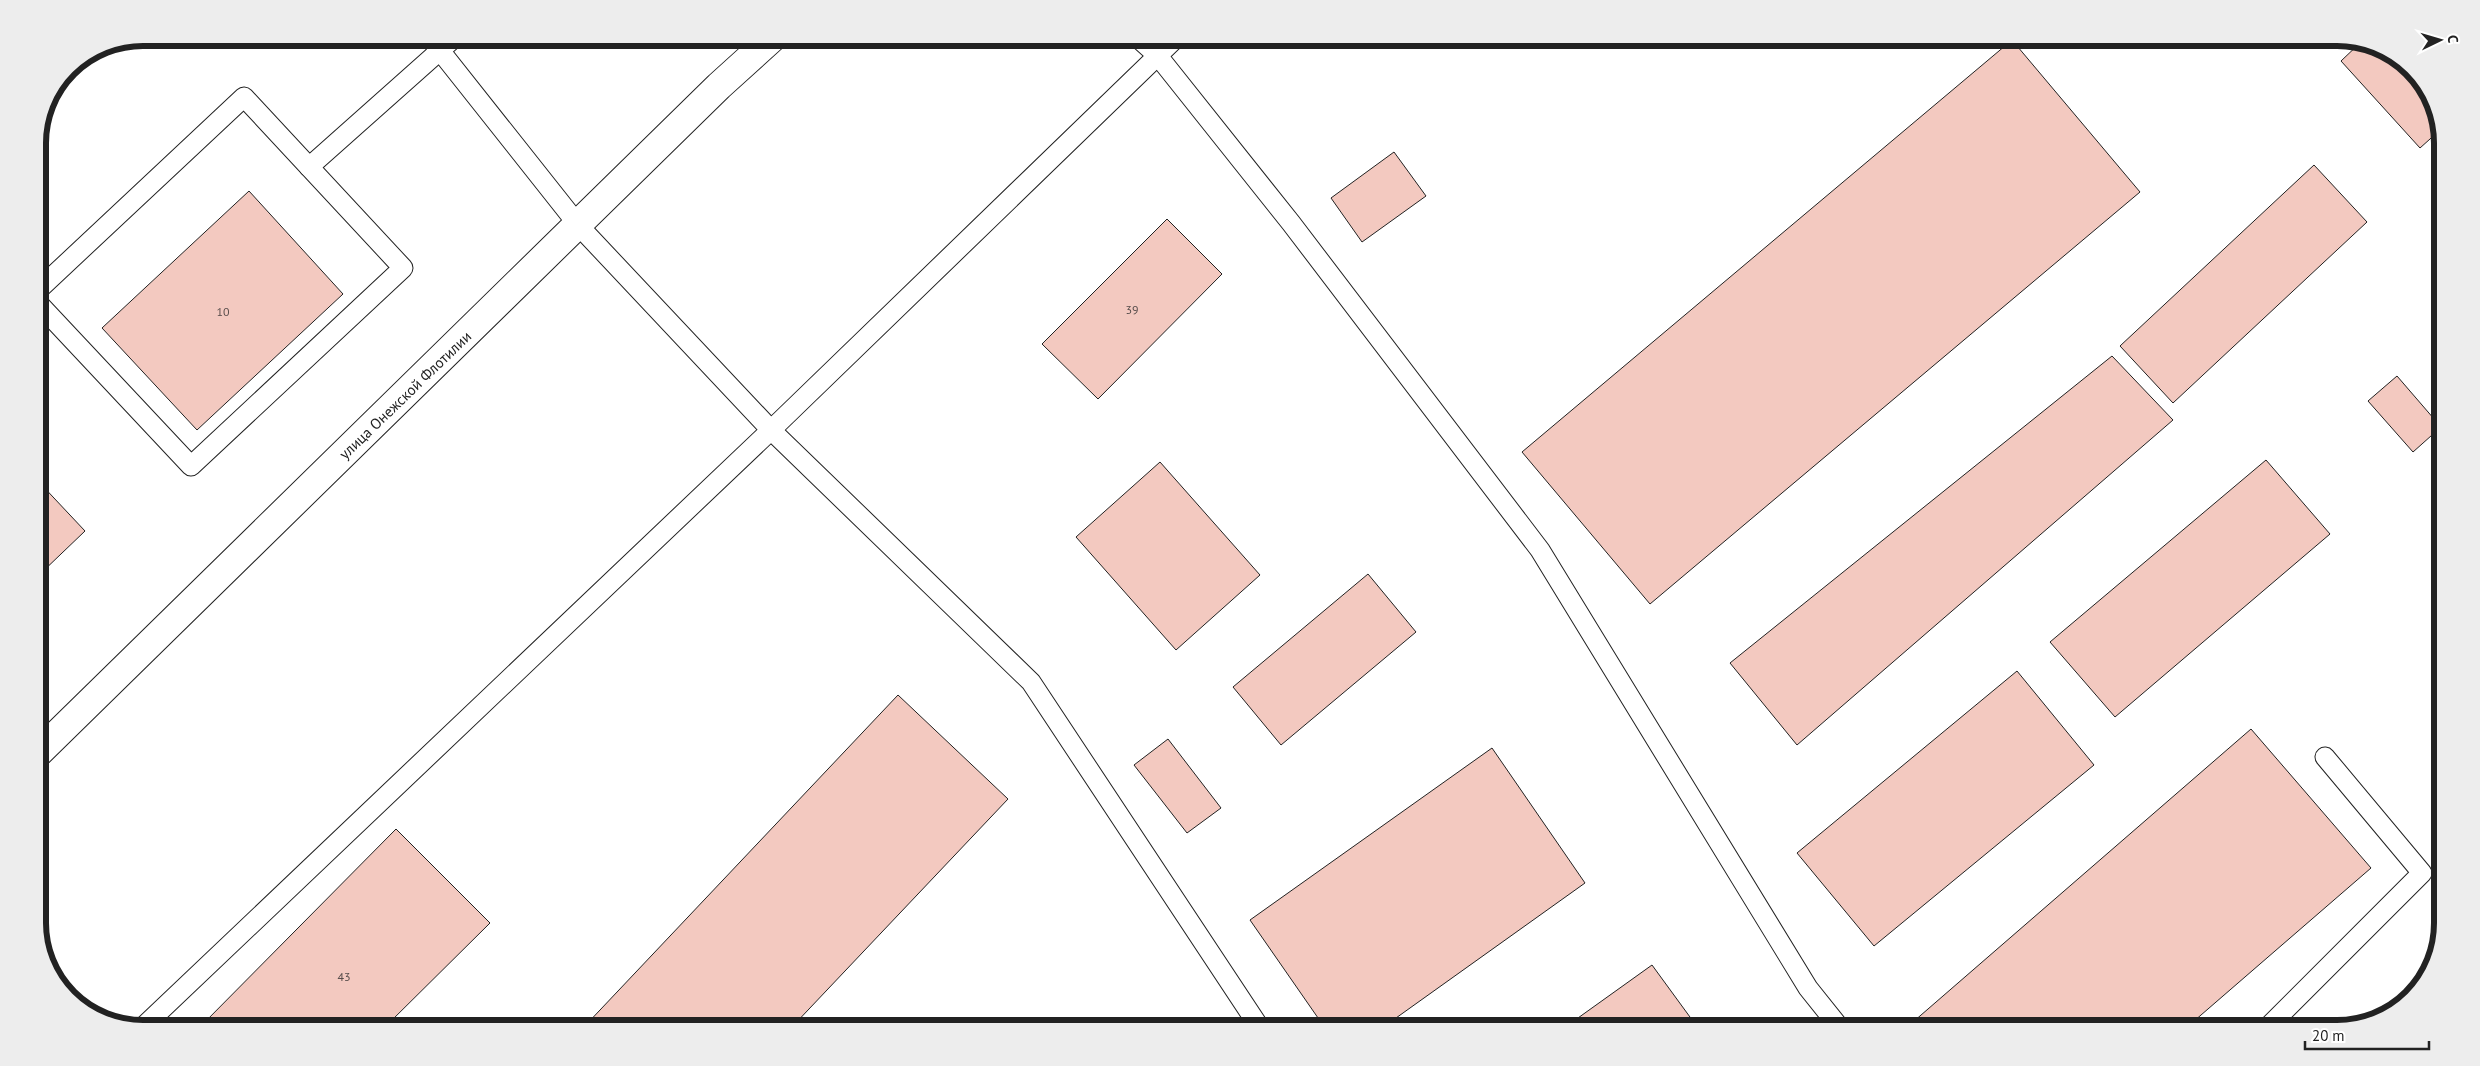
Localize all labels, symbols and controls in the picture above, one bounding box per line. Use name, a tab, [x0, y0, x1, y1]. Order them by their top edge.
north arrow	[2415, 15, 2465, 65]
text: С	[2444, 34, 2462, 44]
house number: 39	[1125, 302, 1139, 317]
house number: 10	[216, 304, 230, 319]
street label: улица Онежской Флотилии	[335, 327, 475, 463]
house number: 43	[337, 969, 351, 984]
scale bar	[2305, 1018, 2429, 1050]
text: 20 m	[2312, 1026, 2345, 1045]

